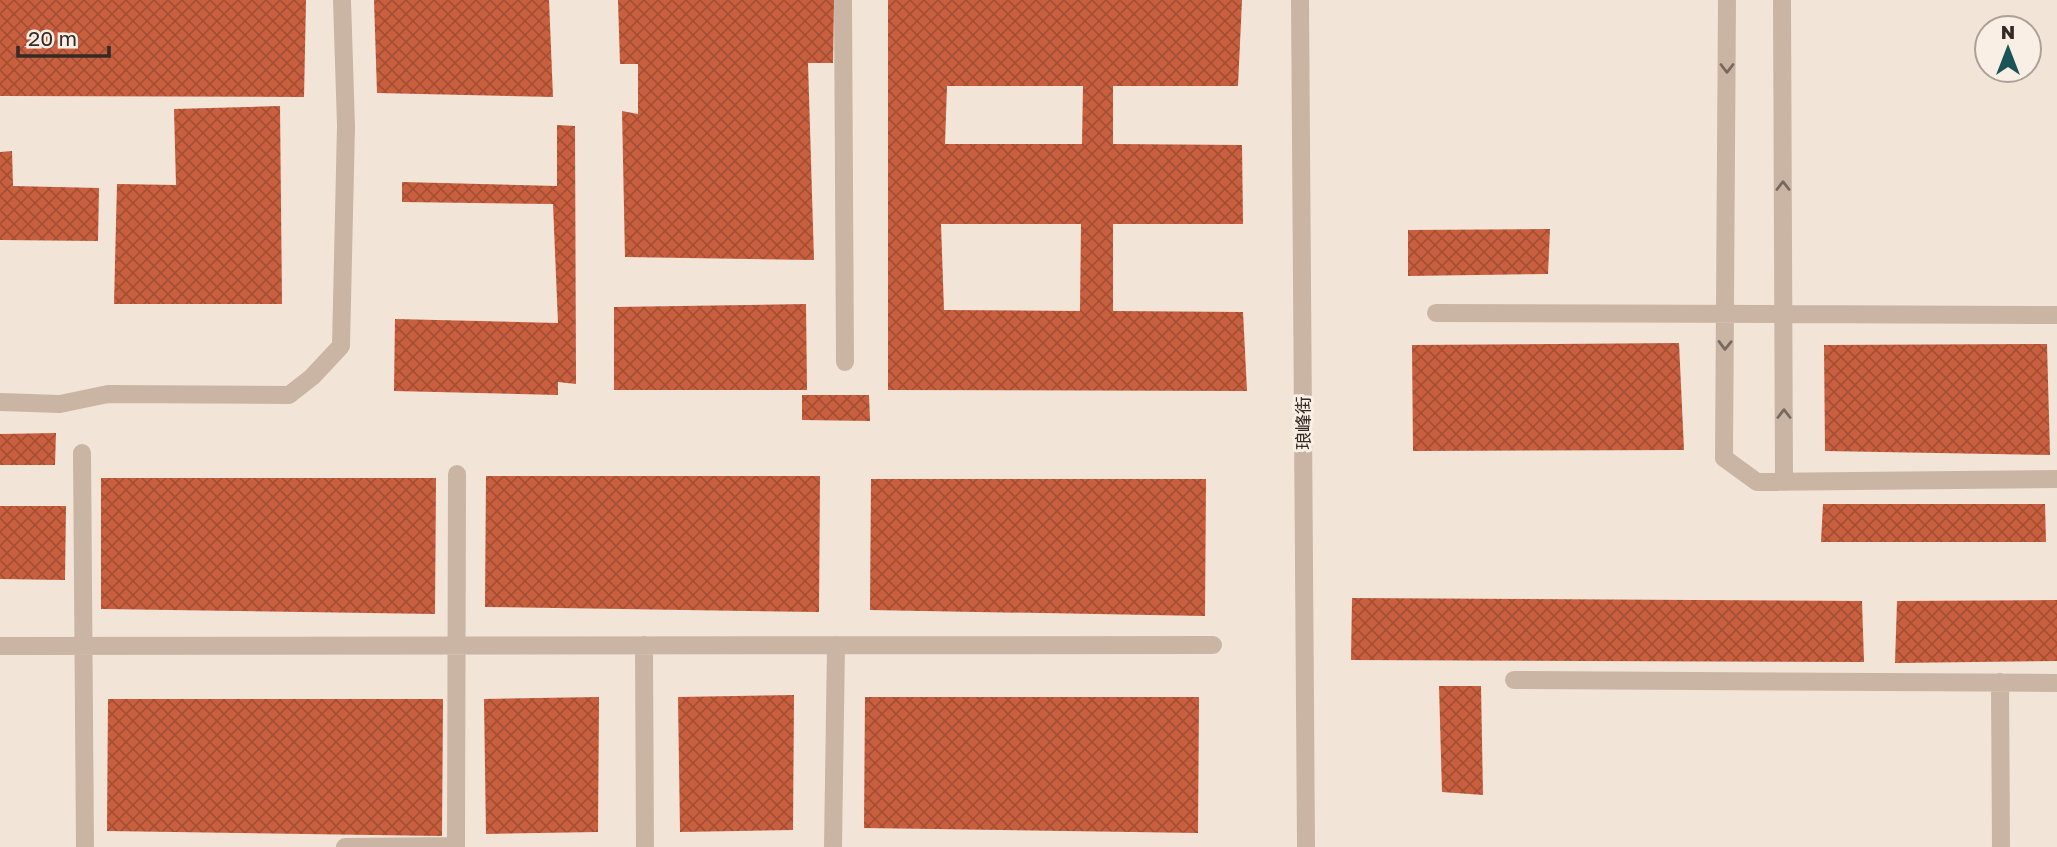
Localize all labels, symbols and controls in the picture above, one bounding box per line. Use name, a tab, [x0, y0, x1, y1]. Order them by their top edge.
scale bar	[18, 14, 108, 58]
north arrow	[1973, 14, 2043, 84]
text: N	[2001, 20, 2015, 43]
text: 20 m	[28, 25, 77, 51]
one-way arrow	[1719, 63, 1734, 74]
one-way arrow	[1775, 180, 1791, 191]
one-way arrow	[1717, 340, 1733, 350]
street label: 琅峰街	[1292, 396, 1314, 450]
one-way arrow	[1776, 408, 1792, 418]

